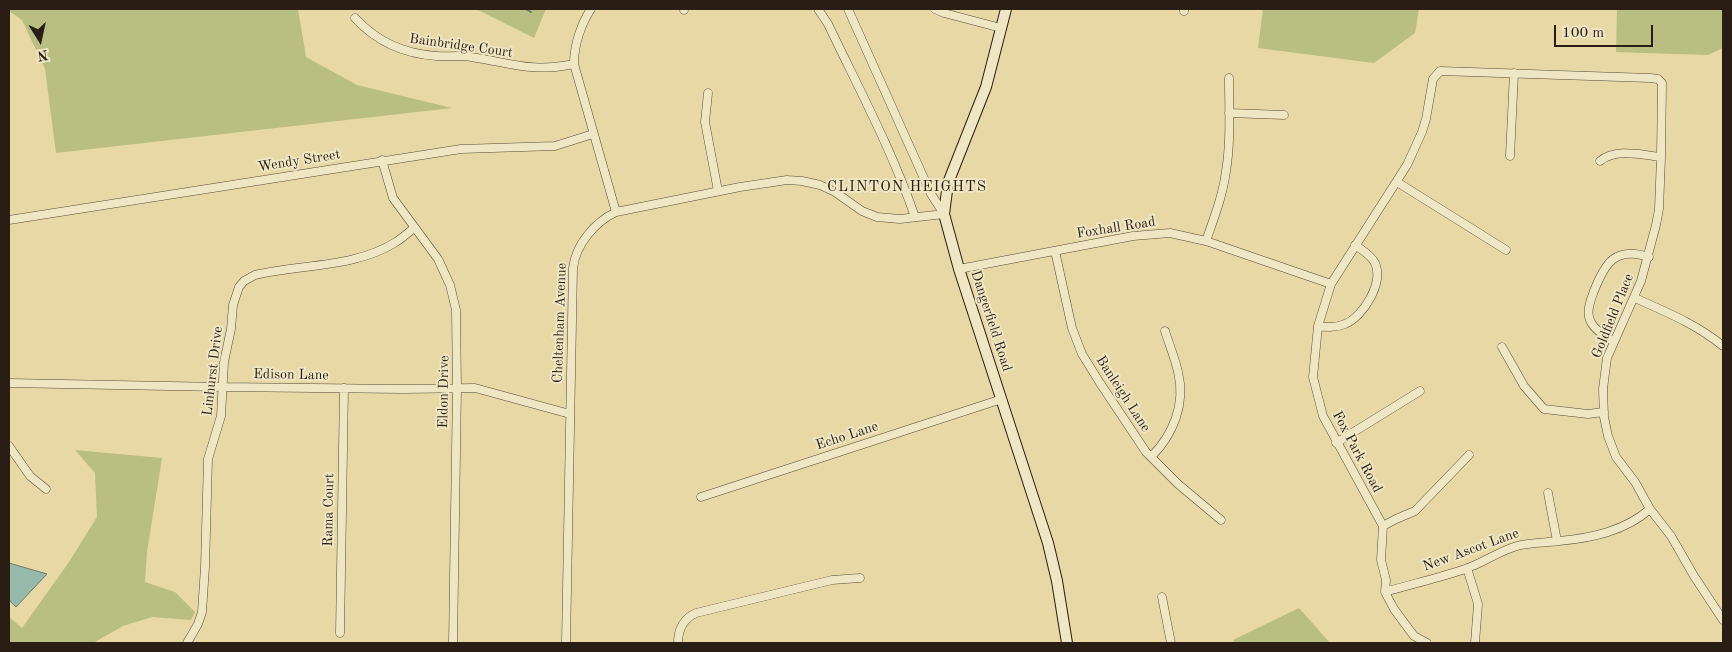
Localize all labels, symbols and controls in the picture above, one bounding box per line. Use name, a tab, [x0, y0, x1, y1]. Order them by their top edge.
north arrow	[15, 15, 65, 65]
scale bar	[1557, 15, 1656, 47]
text: 100 m	[1562, 26, 1604, 41]
street label: Bainbridge Court	[408, 30, 514, 62]
text: N	[36, 47, 49, 63]
street label: Wendy Street	[257, 146, 341, 176]
district label: CLINTON HEIGHTS	[825, 178, 989, 196]
street label: Foxhall Road	[1075, 213, 1157, 243]
street label: Cheltenham Avenue	[550, 263, 570, 383]
street label: Dangerfield Road	[967, 268, 1015, 374]
street label: Goldfield Place	[1588, 271, 1638, 361]
street label: Linhurst Drive	[199, 325, 227, 417]
street label: Banleigh Lane	[1092, 353, 1154, 435]
street label: Eldon Drive	[435, 355, 453, 429]
street label: Edison Lane	[253, 366, 329, 384]
street label: Fox Park Road	[1328, 408, 1386, 496]
street label: Echo Lane	[814, 418, 880, 454]
street label: Rama Court	[320, 473, 338, 547]
street label: New Ascot Lane	[1421, 525, 1521, 575]

